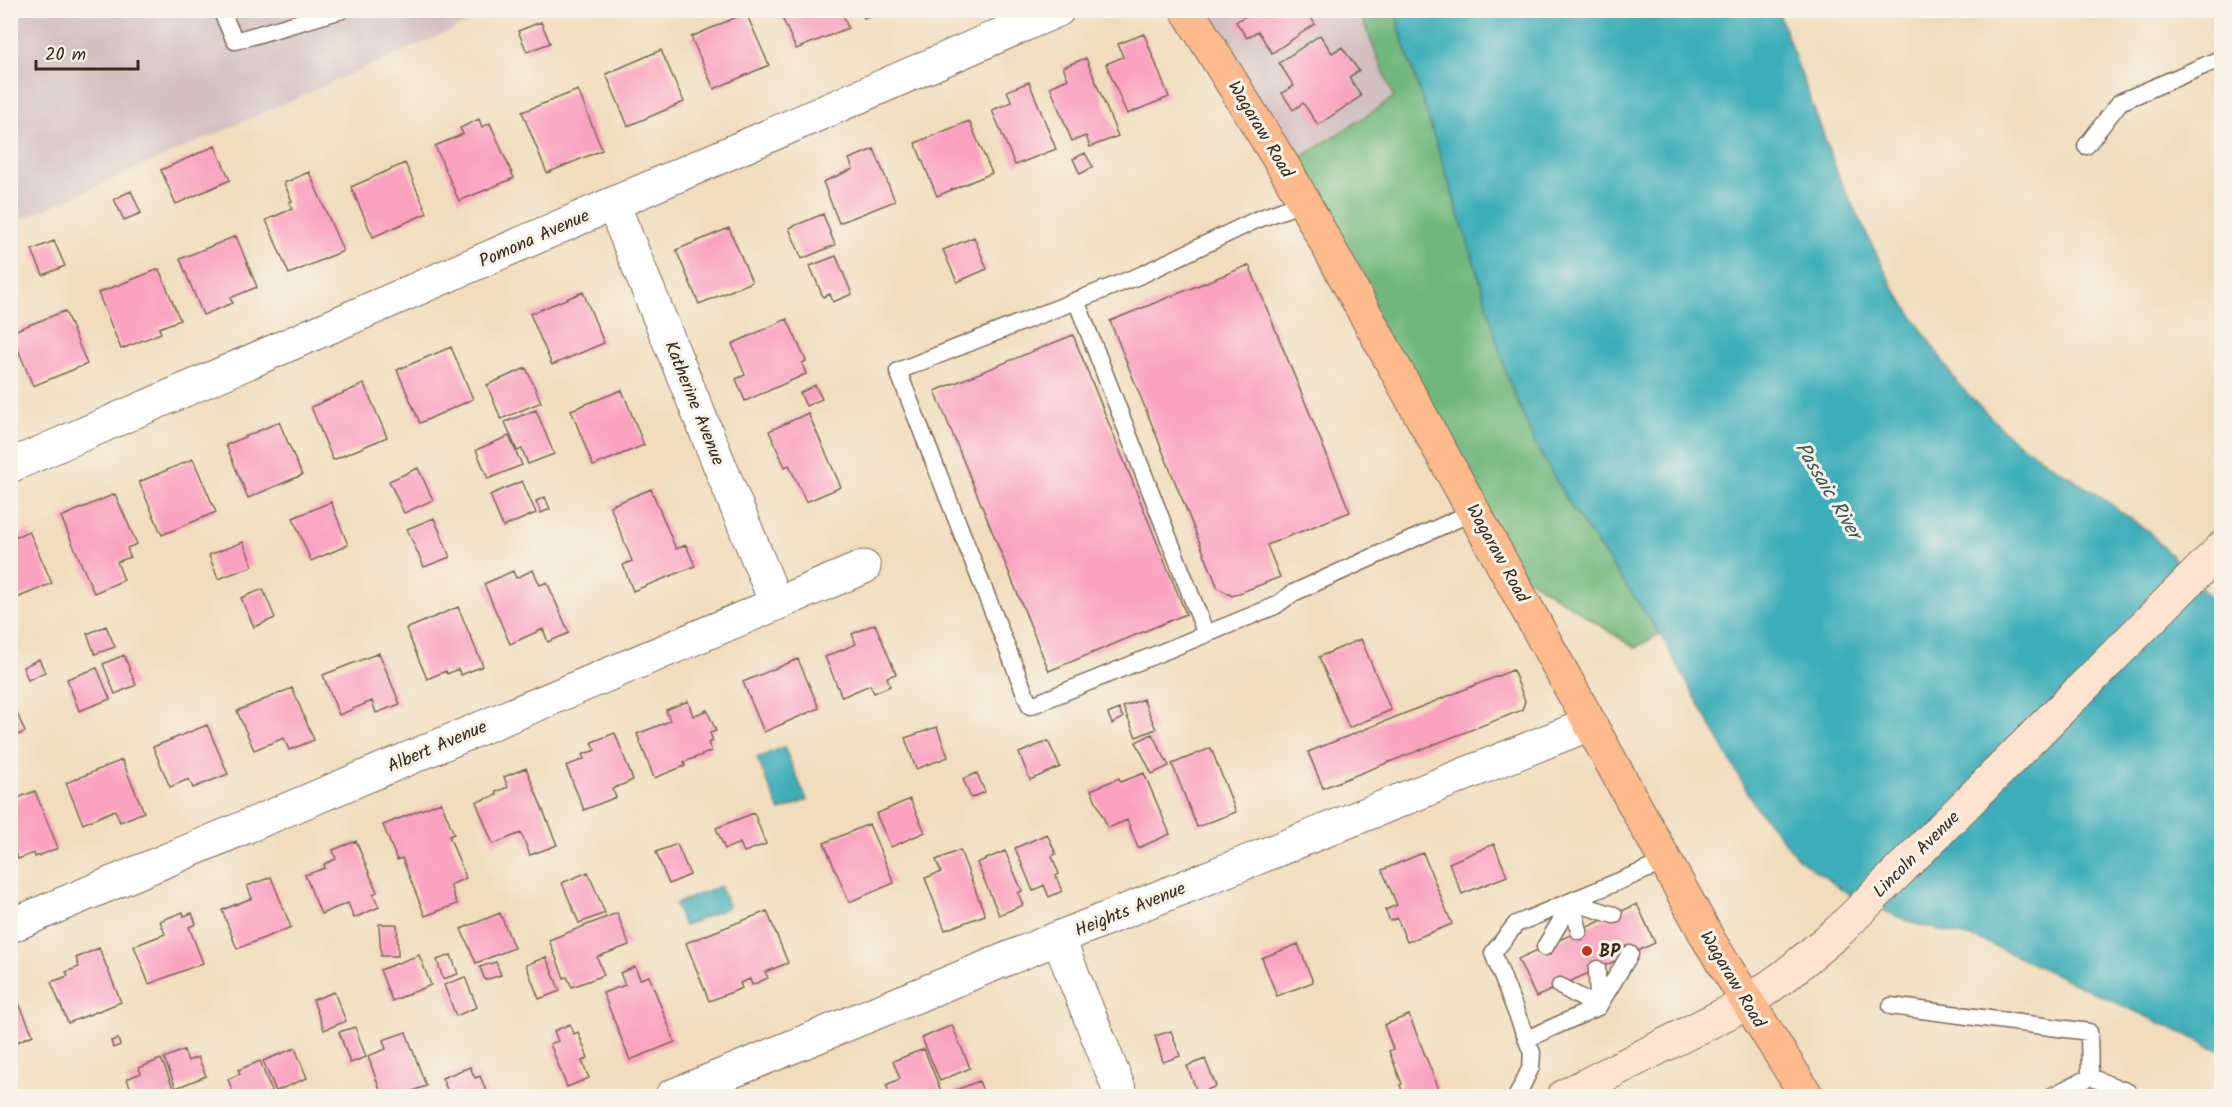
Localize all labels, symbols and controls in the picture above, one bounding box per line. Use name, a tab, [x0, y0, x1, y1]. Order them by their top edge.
scale bar	[36, 33, 138, 71]
text: 20 m	[45, 41, 86, 70]
street label: Wagaraw Road	[1219, 75, 1301, 185]
street label: Pomona Avenue	[475, 202, 595, 277]
street label: Katherine Avenue	[655, 337, 732, 470]
water label: Passaic River	[1786, 436, 1871, 550]
street label: Wagaraw Road	[1458, 499, 1536, 609]
street label: Albert Avenue	[383, 713, 492, 781]
street label: Lincoln Avenue	[1866, 804, 1968, 906]
street label: Heights Avenue	[1071, 875, 1190, 946]
street label: Wagaraw Road	[1691, 925, 1773, 1035]
place label: BP	[1599, 938, 1621, 967]
marker: BP	[1580, 944, 1594, 958]

